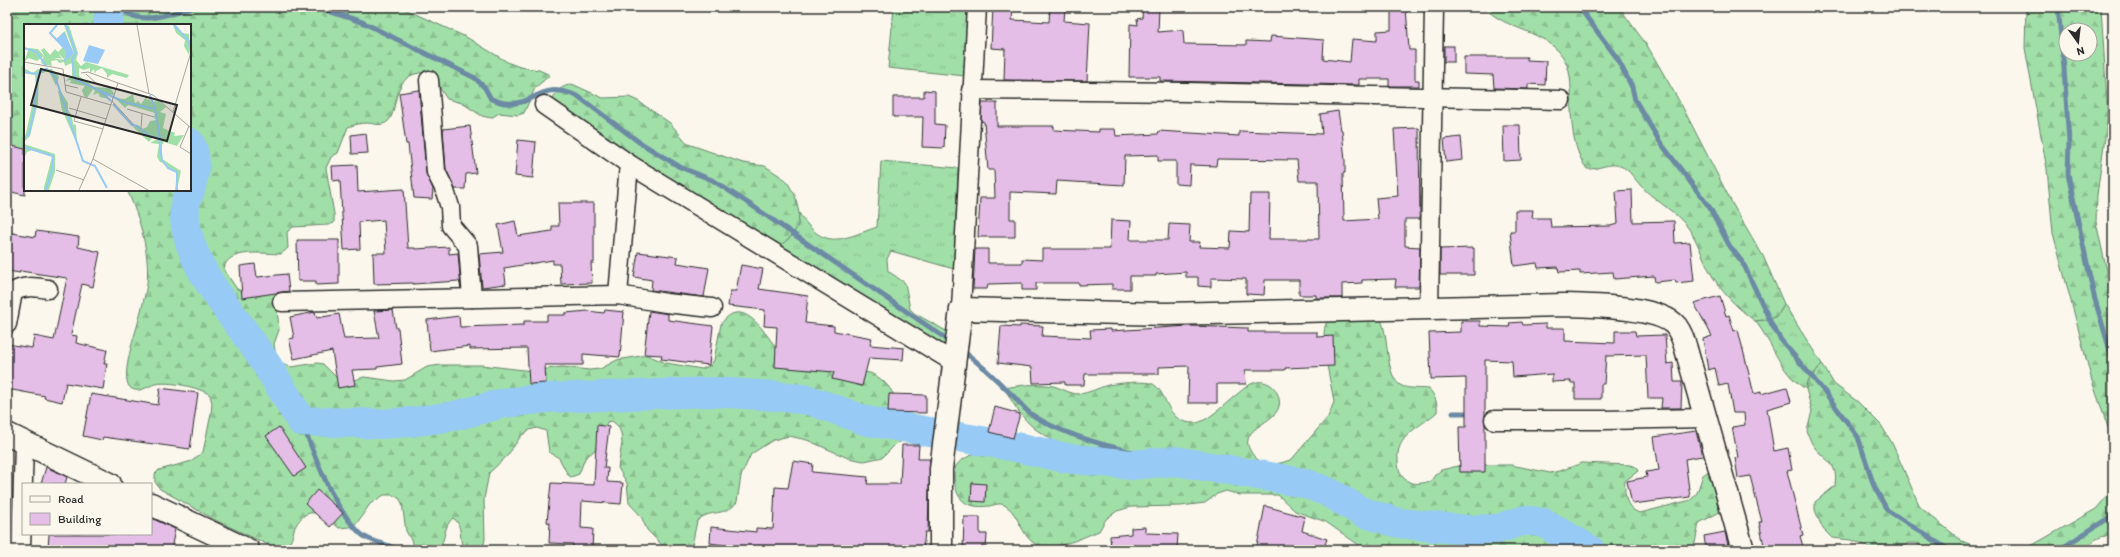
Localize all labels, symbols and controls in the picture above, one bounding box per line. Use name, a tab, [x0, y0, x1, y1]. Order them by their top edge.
north arrow	[2058, 22, 2098, 62]
inset map	[24, 24, 191, 191]
text: N	[2075, 44, 2086, 58]
legend	[22, 483, 152, 535]
text: Road	[58, 492, 84, 506]
text: Building	[58, 512, 102, 526]

